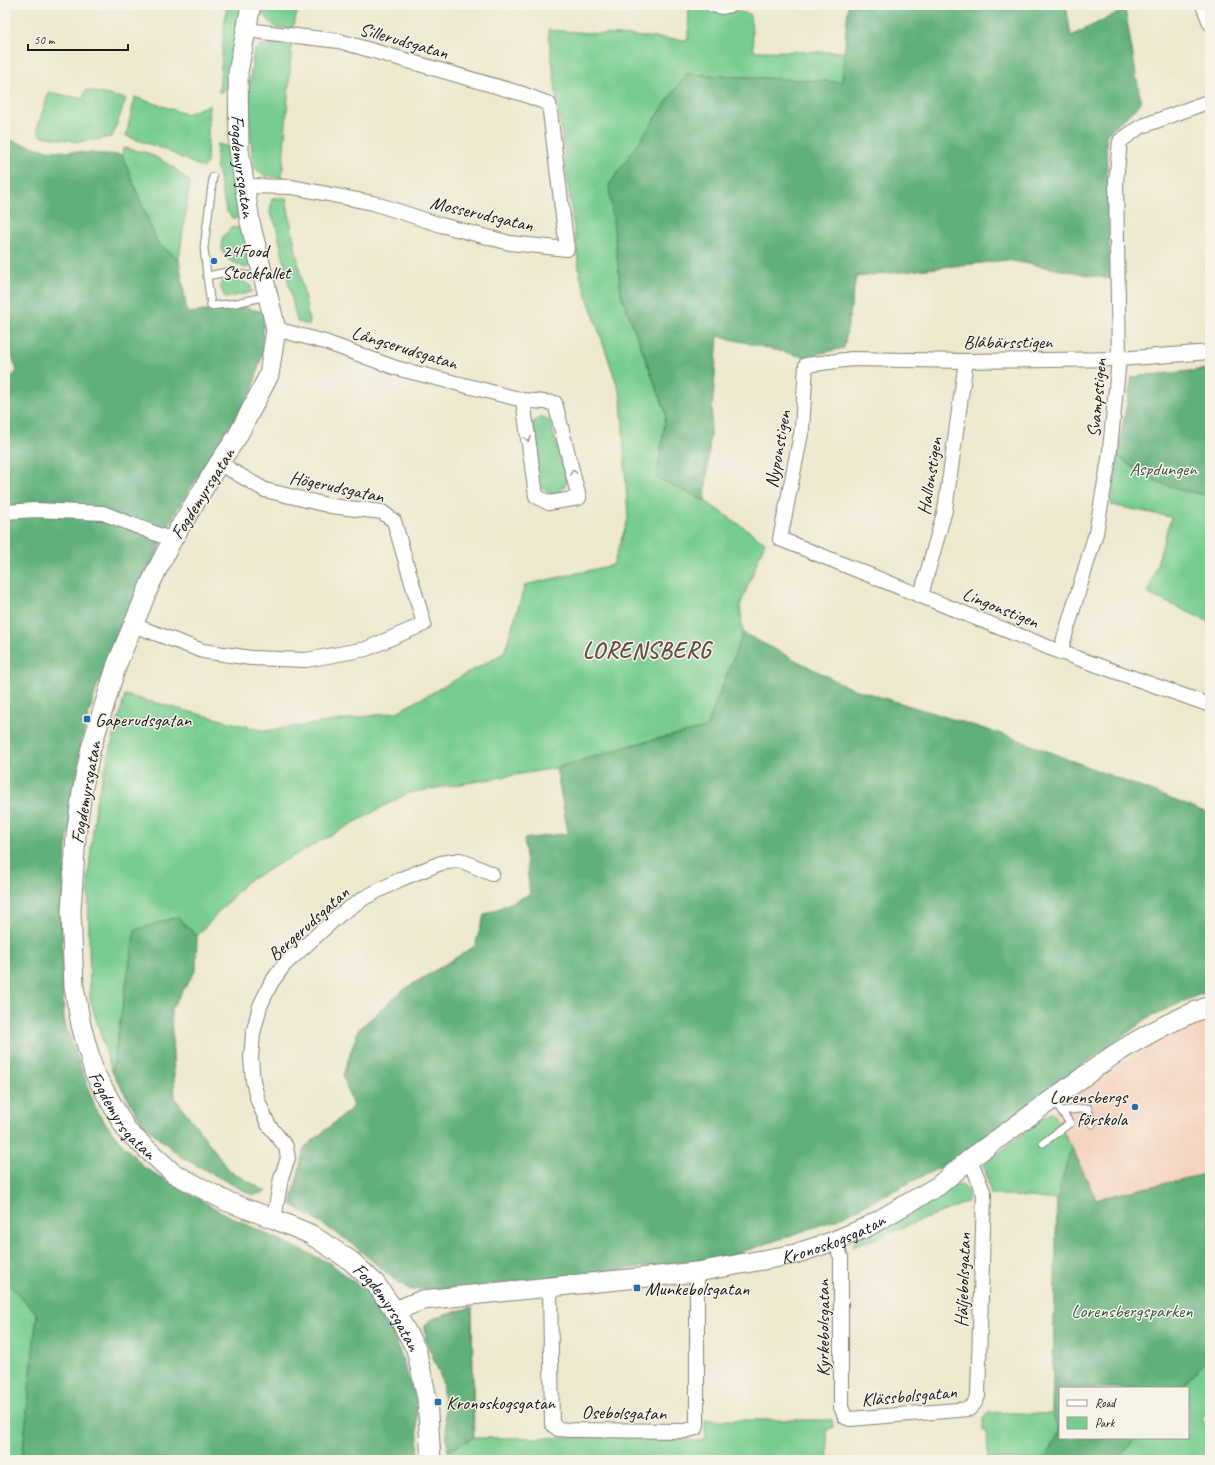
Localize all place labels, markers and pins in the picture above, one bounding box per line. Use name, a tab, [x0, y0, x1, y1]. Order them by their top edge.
place label: 24Food Stockfallet	[222, 239, 292, 285]
marker: 24Food Stockfallet	[209, 256, 219, 266]
place label: Gaperudsgatan	[95, 708, 192, 732]
marker: Gaperudsgatan	[82, 714, 92, 724]
place label: Lorensbergs förskola	[1050, 1085, 1130, 1131]
marker: Lorensbergs förskola	[1130, 1102, 1140, 1112]
place label: Munkebolsgatan	[645, 1277, 750, 1301]
marker: Munkebolsgatan	[632, 1283, 642, 1293]
place label: Kronoskogsgatan	[446, 1391, 557, 1415]
marker: Kronoskogsgatan	[433, 1397, 443, 1407]

